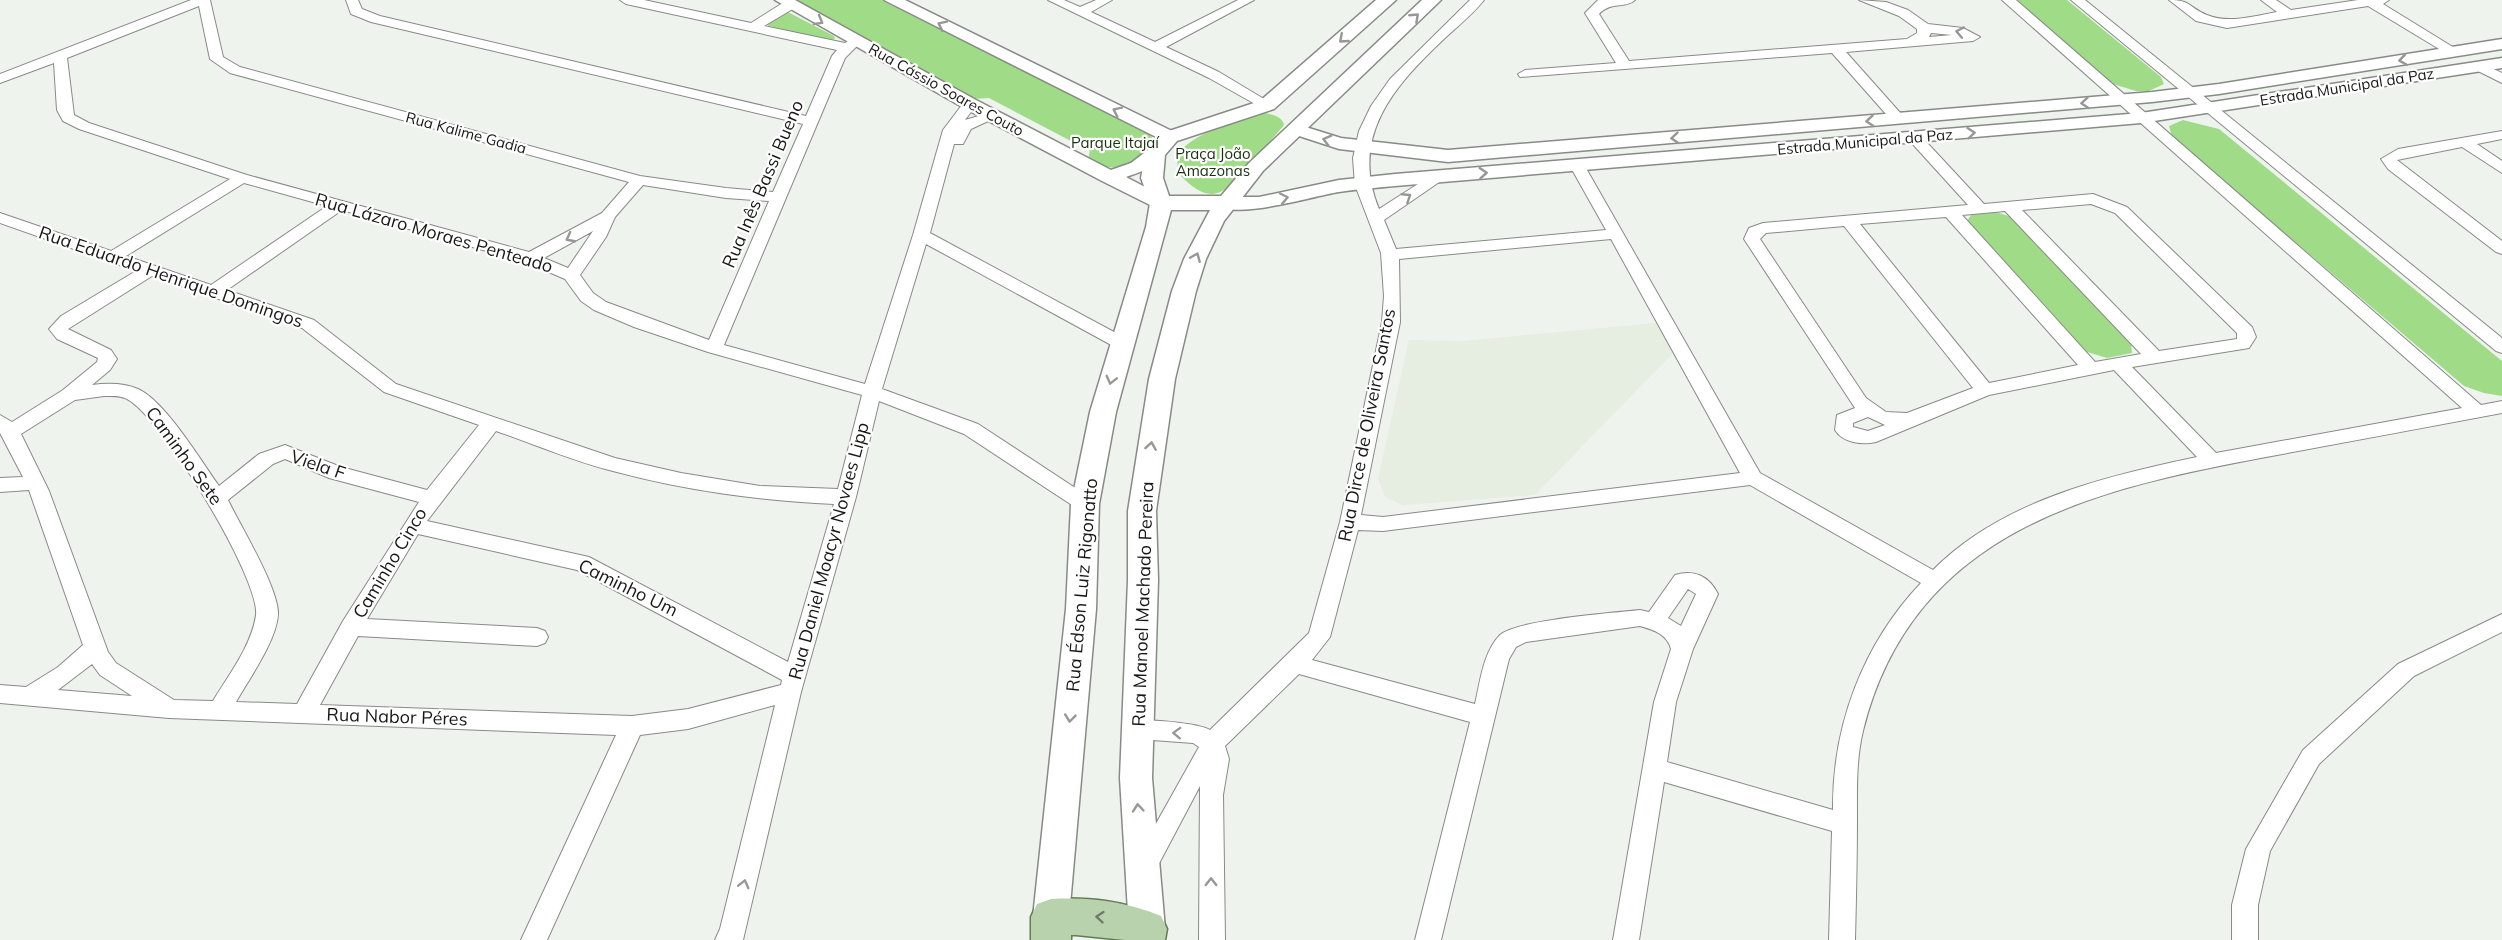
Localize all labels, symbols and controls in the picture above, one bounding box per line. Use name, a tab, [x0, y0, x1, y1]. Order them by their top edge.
one-way arrow	[813, 13, 823, 25]
one-way arrow	[1407, 13, 1418, 24]
one-way arrow	[938, 20, 949, 32]
one-way arrow	[1955, 27, 1964, 39]
one-way arrow	[1339, 31, 1350, 42]
street label: Rua Cássio Soares Couto	[865, 39, 1027, 140]
one-way arrow	[2398, 54, 2407, 66]
street label: Estrada Municipal da Paz	[2258, 63, 2436, 110]
street label: Rua Inês Bassi Bueno	[717, 96, 808, 271]
one-way arrow	[2080, 96, 2089, 109]
street label: Rua Kalime Gadia	[404, 107, 529, 158]
one-way arrow	[1113, 107, 1124, 119]
one-way arrow	[1865, 114, 1874, 127]
street label: Estrada Municipal da Paz	[1776, 124, 1954, 159]
one-way arrow	[1966, 126, 1975, 139]
one-way arrow	[1671, 131, 1680, 144]
park label: Parque Itajaí	[1071, 133, 1160, 152]
one-way arrow	[1322, 135, 1333, 147]
park label: Praça João Amazonas	[1175, 144, 1251, 180]
one-way arrow	[1479, 167, 1488, 180]
street label: Rua Lázaro Moraes Penteado	[313, 188, 556, 278]
one-way arrow	[1279, 192, 1289, 205]
one-way arrow	[1401, 193, 1411, 205]
street label: Rua Eduardo Henrique Domingos	[36, 220, 306, 333]
one-way arrow	[565, 231, 576, 242]
one-way arrow	[1189, 252, 1201, 263]
street label: Rua Dirce de Oliveira Santos	[1333, 306, 1400, 543]
one-way arrow	[1106, 375, 1119, 385]
street label: Caminho Sete	[141, 402, 228, 509]
street label: Rua Daniel Moacyr Novaes Lipp	[783, 420, 874, 682]
one-way arrow	[1144, 441, 1157, 451]
street label: Viela F	[288, 444, 349, 485]
street label: Rua Édson Luiz Rigonatto	[1061, 477, 1102, 693]
street label: Rua Manoel Machado Pereira	[1127, 481, 1158, 727]
street label: Caminho Cinco	[347, 503, 432, 622]
street label: Caminho Um	[575, 554, 682, 622]
street label: Rua Nabor Péres	[326, 703, 468, 730]
one-way arrow	[1064, 714, 1077, 723]
one-way arrow	[1172, 726, 1181, 739]
one-way arrow	[1132, 804, 1145, 813]
one-way arrow	[1205, 877, 1217, 886]
one-way arrow	[736, 879, 749, 889]
one-way arrow	[1096, 910, 1105, 923]

